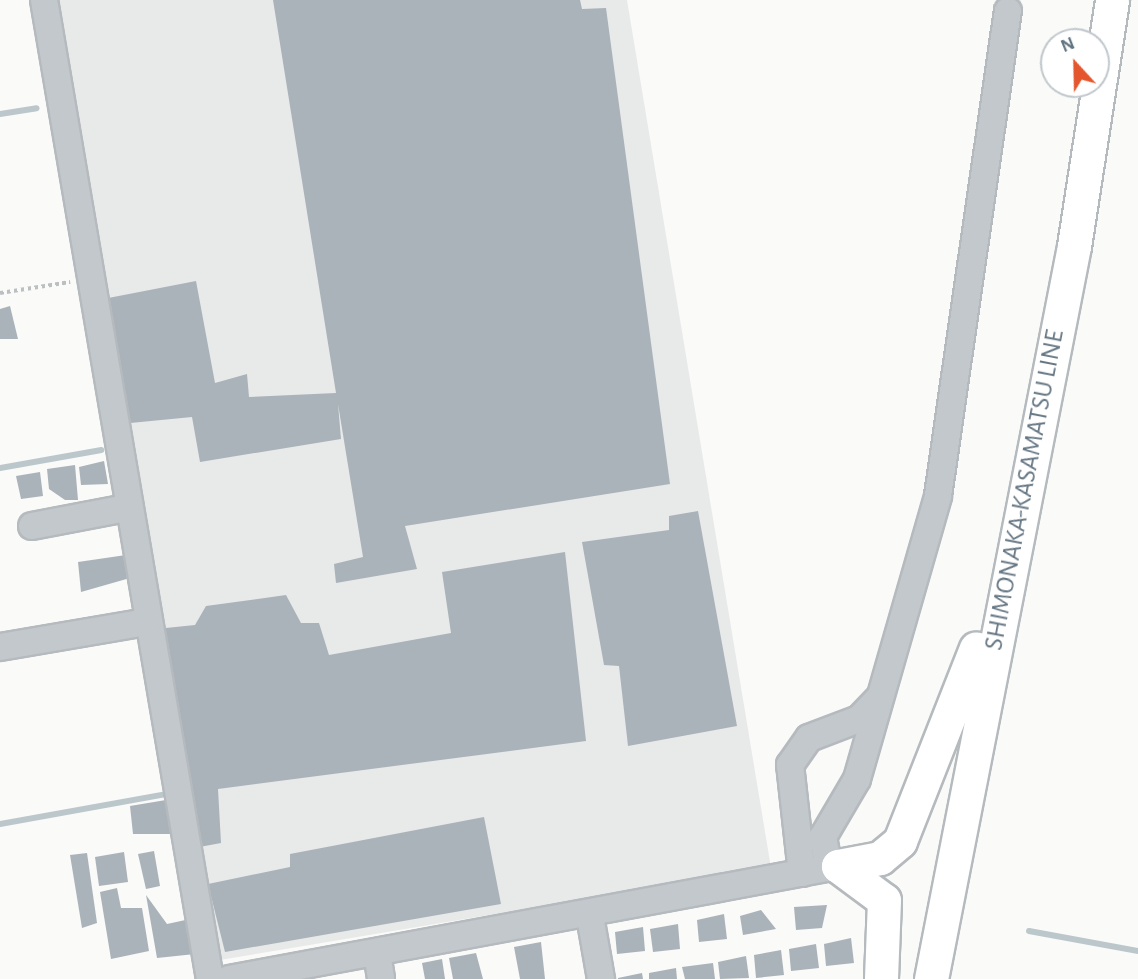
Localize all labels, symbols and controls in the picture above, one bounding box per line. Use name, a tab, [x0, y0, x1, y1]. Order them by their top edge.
north arrow	[1040, 28, 1110, 98]
text: N	[1058, 34, 1077, 56]
street label: SHIMONAKA-KASAMATSU LINE	[979, 327, 1071, 653]

